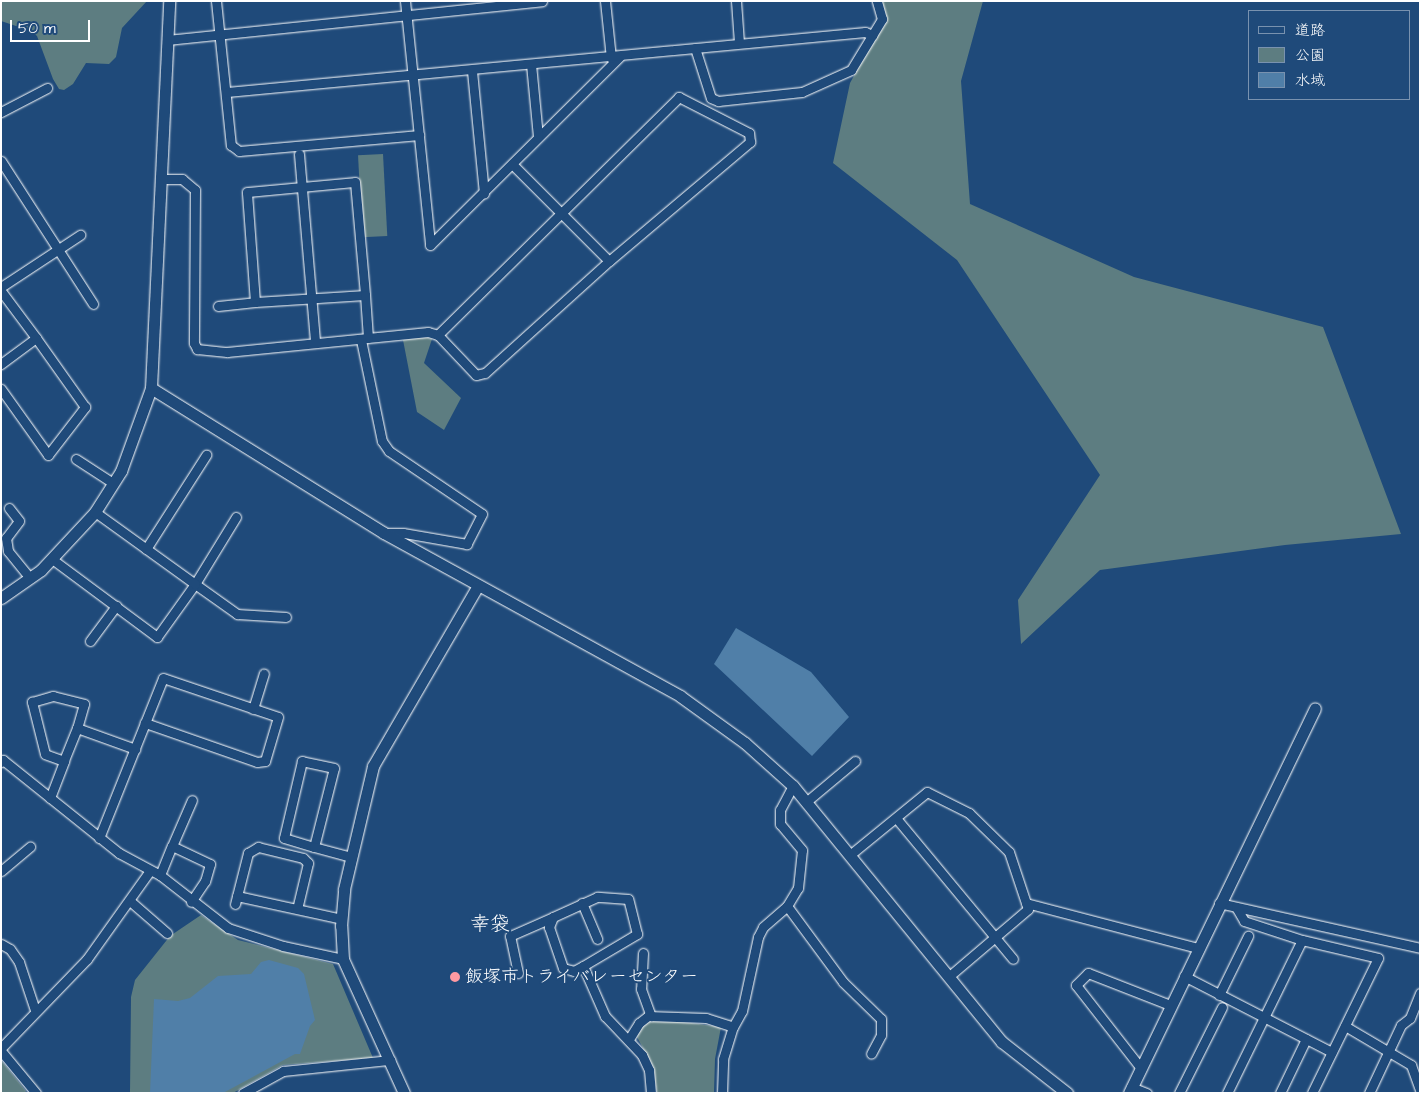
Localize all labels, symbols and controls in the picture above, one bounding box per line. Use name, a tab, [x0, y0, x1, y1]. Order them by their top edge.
scale bar	[12, 10, 92, 42]
legend	[1248, 10, 1411, 100]
text: 50 m	[18, 18, 56, 39]
text: 道路	[1295, 20, 1325, 41]
text: 公園	[1295, 45, 1325, 66]
text: 水域	[1295, 70, 1325, 91]
district label: 幸袋	[470, 912, 510, 936]
place label: 飯塚市トライバレーセンター	[465, 966, 700, 988]
marker: 飯塚市トライバレーセンター	[449, 971, 461, 983]

